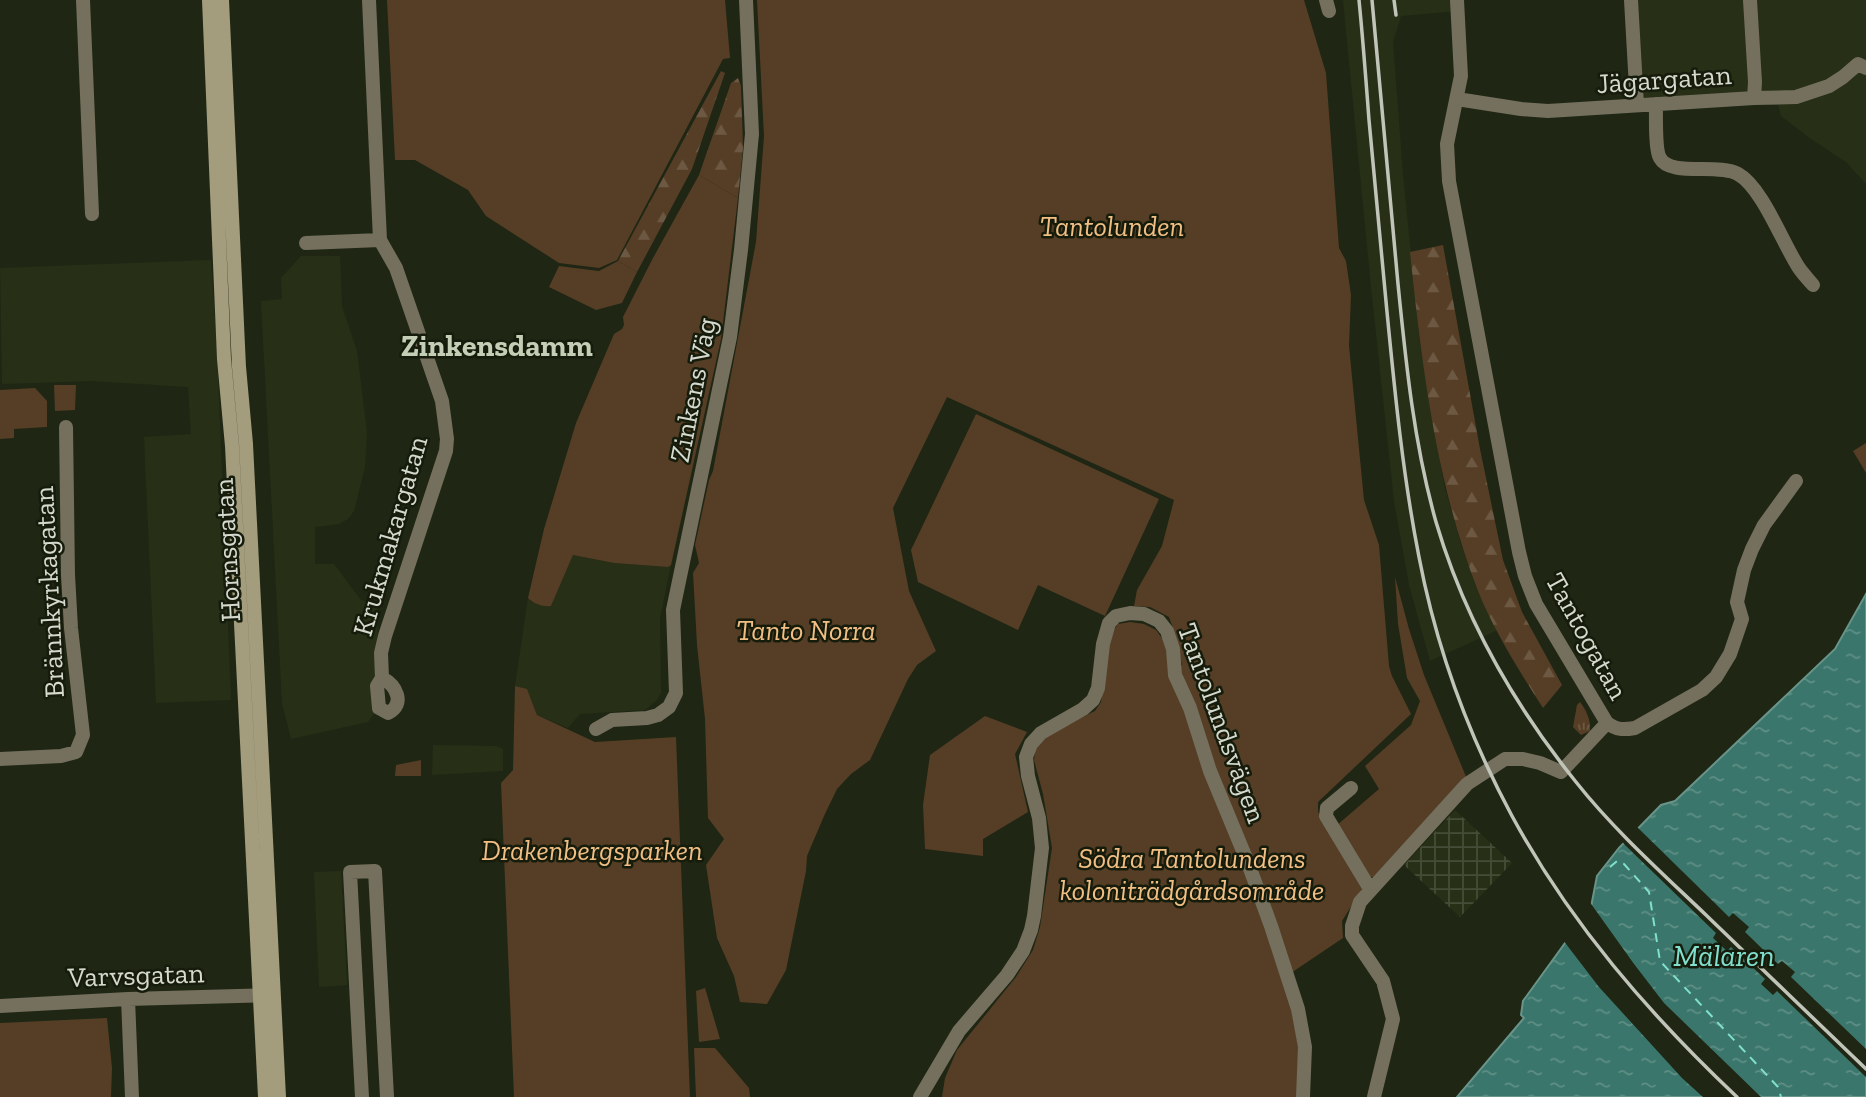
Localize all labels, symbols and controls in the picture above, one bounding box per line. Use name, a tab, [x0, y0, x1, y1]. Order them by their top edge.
street label: Jägargatan	[1596, 58, 1732, 100]
park label: Tantolunden	[1040, 210, 1184, 243]
street label: Zinkens Väg	[663, 315, 723, 465]
district label: Zinkensdamm	[401, 328, 593, 364]
street label: Krukmakargatan	[346, 432, 434, 640]
street label: Hornsgatan	[207, 477, 247, 623]
street label: Brännkyrkagatan	[27, 485, 71, 699]
street label: Tantogatan	[1539, 567, 1635, 705]
park label: Tanto Norra	[736, 614, 876, 647]
street label: Tantolundsvägen	[1171, 619, 1273, 827]
park label: Drakenbergsparken	[481, 834, 703, 867]
park label: Södra Tantolundens koloniträdgårdsområde	[1060, 842, 1324, 907]
water label: Mälaren	[1673, 938, 1775, 974]
street label: Varvsgatan	[66, 956, 205, 994]

